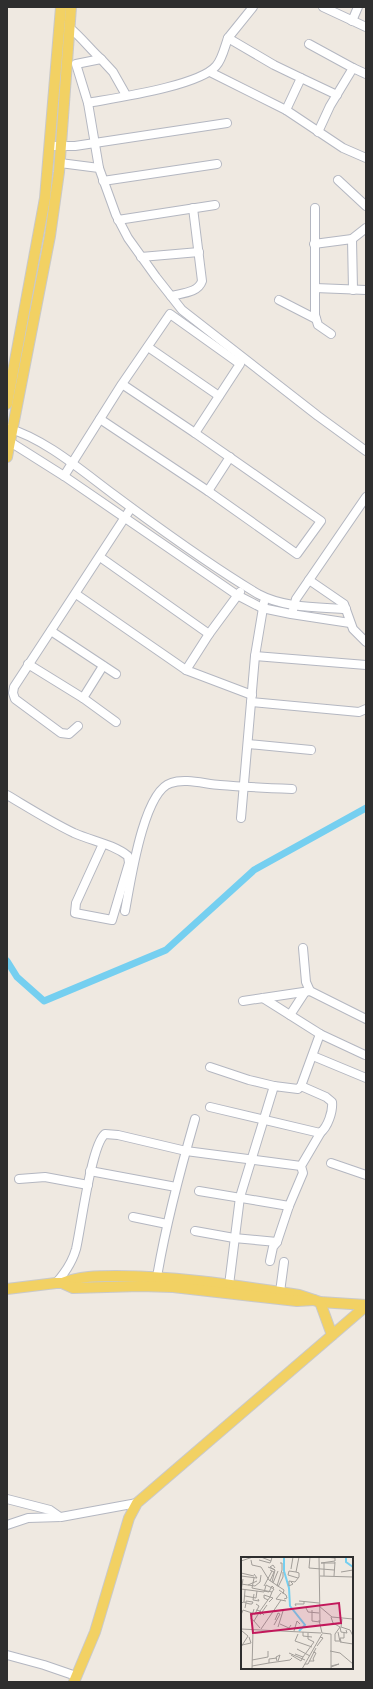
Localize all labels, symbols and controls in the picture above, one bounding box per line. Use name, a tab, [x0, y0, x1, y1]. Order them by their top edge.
inset map	[241, 1557, 353, 1669]

